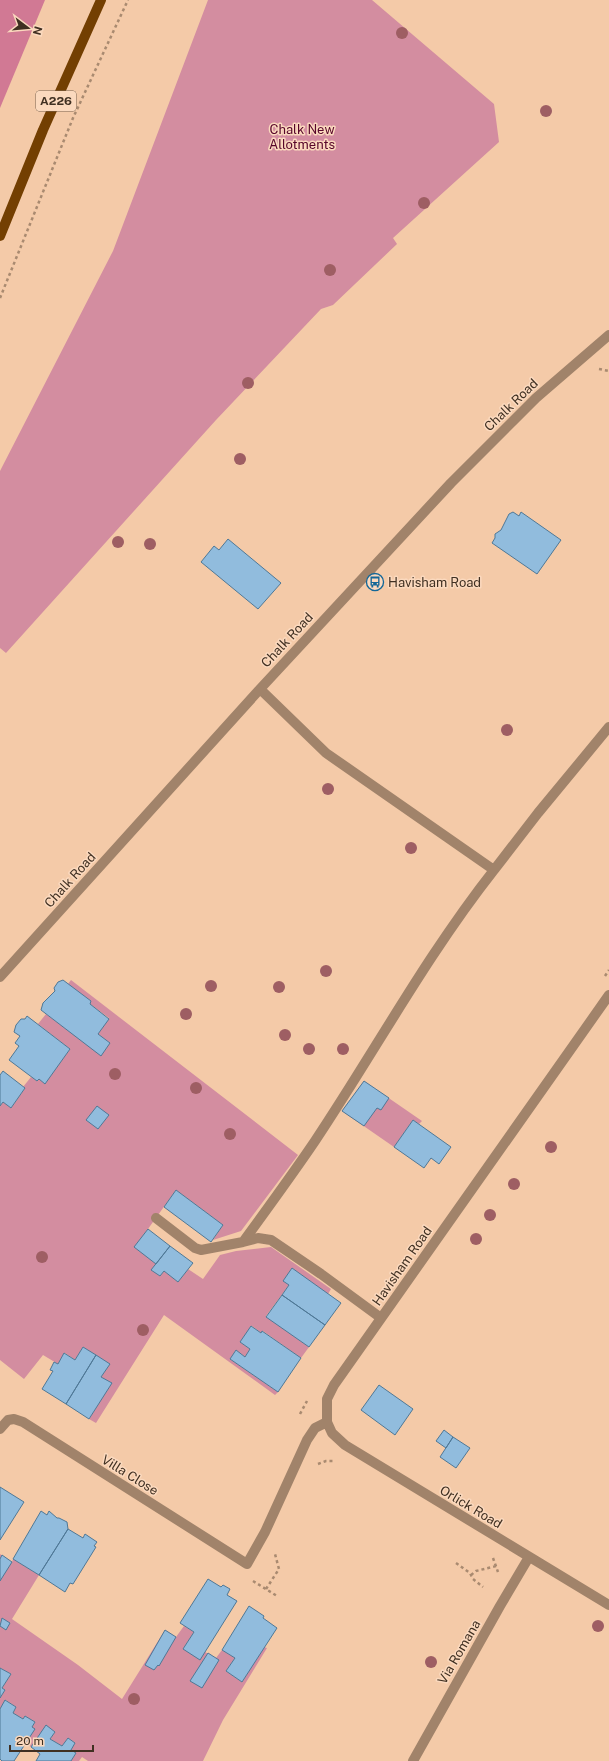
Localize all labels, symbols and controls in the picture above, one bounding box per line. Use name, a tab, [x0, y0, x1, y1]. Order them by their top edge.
north arrow	[8, 8, 48, 48]
text: N	[31, 25, 45, 37]
road number: A226	[36, 91, 76, 111]
park label: Chalk New Allotments	[269, 122, 335, 152]
street label: Chalk Road	[481, 376, 541, 434]
bus stop icon: Havisham Road	[365, 572, 385, 592]
place label: Havisham Road	[388, 575, 481, 590]
street label: Chalk Road	[258, 610, 316, 670]
street label: Chalk Road	[41, 849, 99, 911]
street label: Havisham Road	[369, 1224, 435, 1308]
street label: Villa Close	[99, 1452, 161, 1498]
street label: Orlick Road	[437, 1483, 505, 1531]
street label: Via Romana	[435, 1617, 483, 1687]
scale bar	[10, 1727, 93, 1753]
text: 20 m	[16, 1734, 44, 1748]

